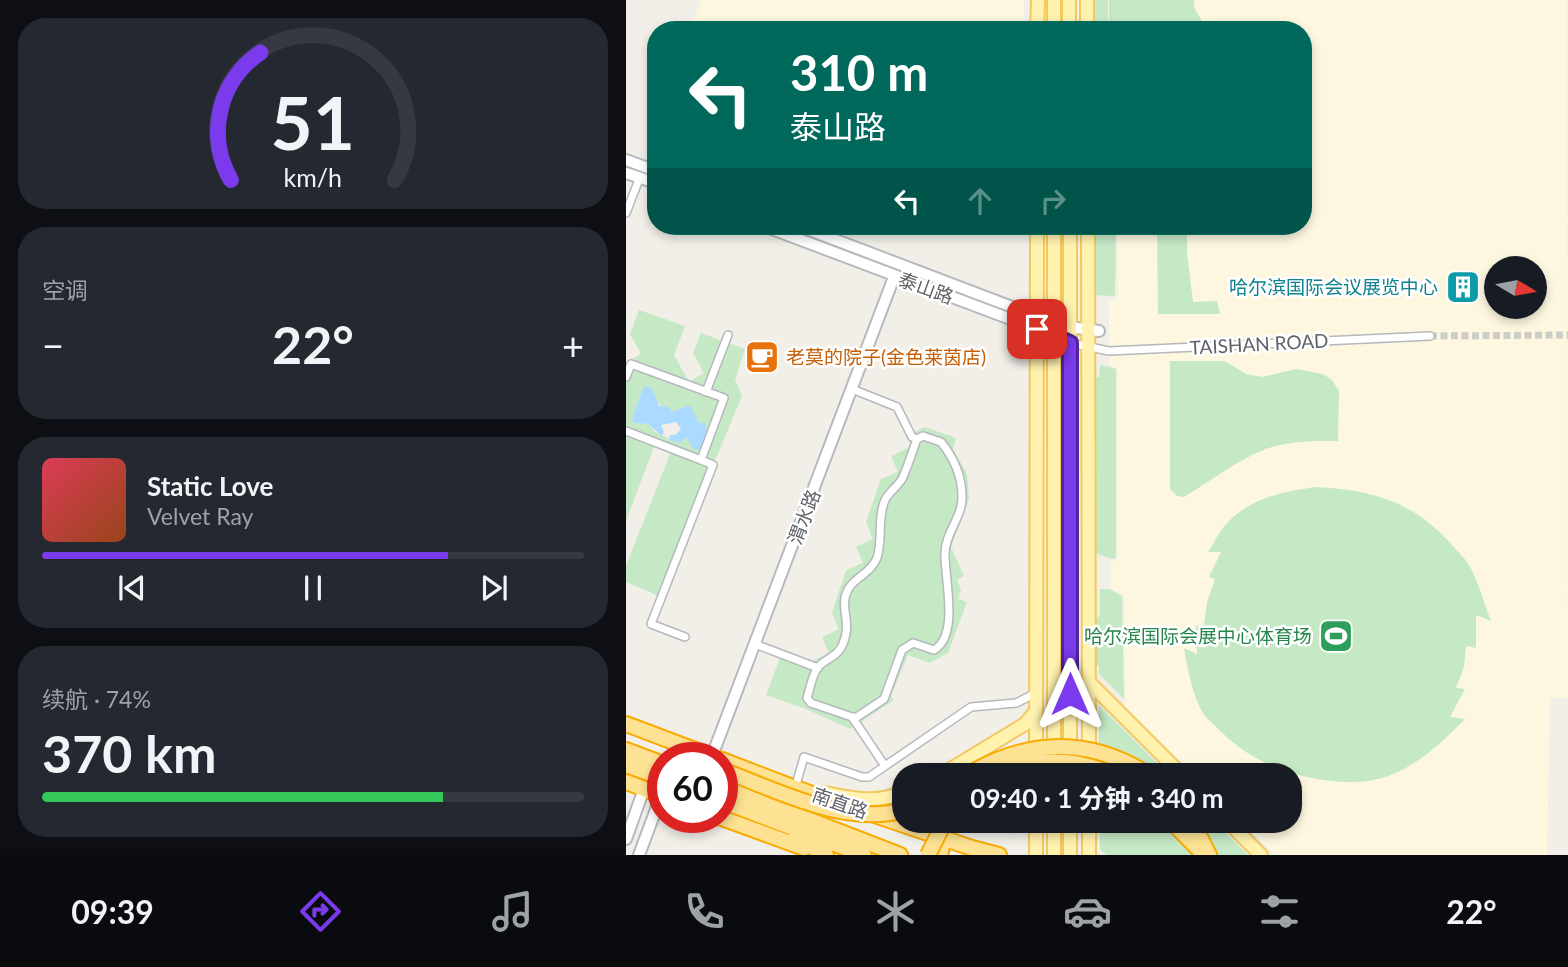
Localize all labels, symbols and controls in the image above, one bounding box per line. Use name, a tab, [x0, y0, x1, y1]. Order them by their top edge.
text: 310 m	[790, 43, 928, 101]
icon: left	[675, 49, 766, 140]
text: 51	[271, 78, 355, 166]
text: 泰山路	[790, 107, 886, 146]
text: km/h	[284, 161, 342, 191]
icon: left	[888, 182, 926, 220]
icon: ahead	[961, 182, 999, 220]
icon: right	[1034, 182, 1072, 220]
north arrow	[1484, 256, 1546, 318]
map controls	[1484, 256, 1547, 319]
street label: 泰山路	[895, 267, 957, 308]
building icon: 哈尔滨国际会议展览中心	[1444, 268, 1482, 306]
place label: 哈尔滨国际会议展览中心	[1229, 275, 1438, 298]
text: 空调	[42, 276, 88, 304]
pin	[1007, 299, 1067, 359]
icon: arrive	[1018, 310, 1056, 348]
text: 22°	[272, 313, 354, 375]
text: −	[42, 322, 64, 368]
text: +	[562, 322, 584, 368]
street label: TAISHAN ROAD	[1189, 328, 1329, 359]
cafe icon: 老莫的院子(金色莱茵店)	[743, 338, 781, 376]
place label: 老莫的院子(金色莱茵店)	[786, 345, 986, 368]
text: Static Love	[147, 470, 274, 502]
street label: 渭水路	[783, 486, 824, 548]
text: Velvet Ray	[147, 502, 253, 530]
icon: previous	[113, 569, 151, 607]
icon: pause	[294, 569, 332, 607]
icon: next	[475, 569, 513, 607]
sports icon: 哈尔滨国际会展中心体育场	[1317, 617, 1355, 655]
place label: 哈尔滨国际会展中心体育场	[1084, 624, 1312, 647]
position arrow	[1033, 657, 1107, 731]
text: 续航 · 74%	[42, 685, 151, 713]
text: 370 km	[42, 722, 216, 784]
speed limit sign: 60	[647, 742, 738, 833]
street label: 南直路	[809, 782, 871, 823]
text: 09:40 · 1 分钟 · 340 m	[970, 782, 1224, 814]
icon: directions	[296, 887, 345, 936]
icon: music	[488, 887, 537, 936]
icon: phone	[680, 887, 729, 936]
icon: climate	[871, 887, 920, 936]
icon: car	[1063, 887, 1112, 936]
icon: filters	[1255, 887, 1304, 936]
text: 09:39	[71, 892, 154, 931]
text: 22°	[1446, 892, 1497, 931]

